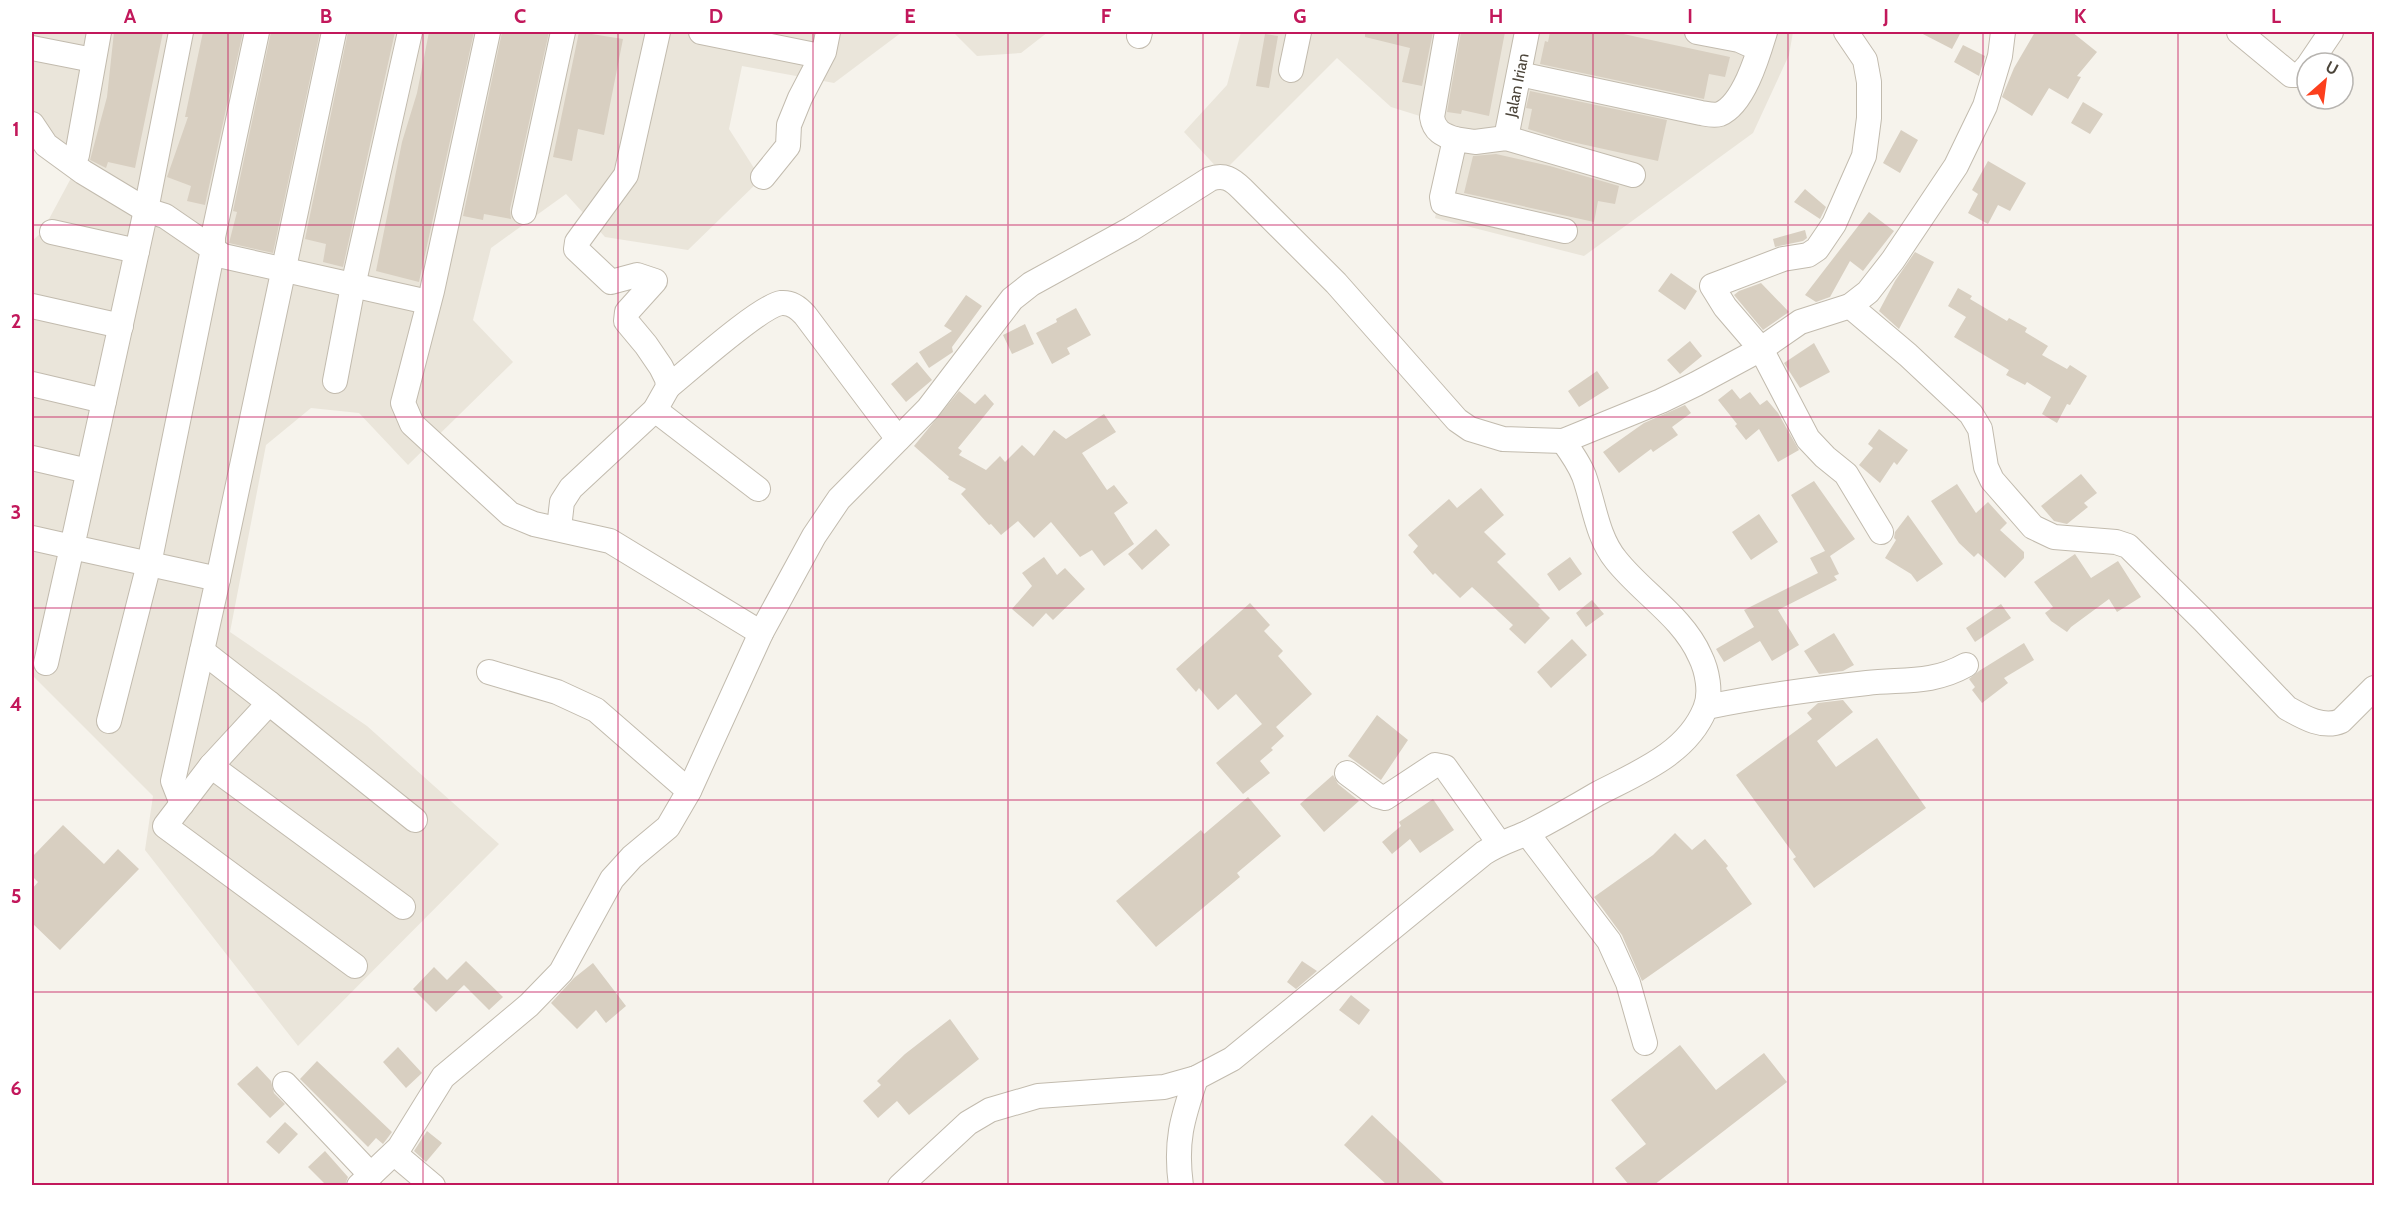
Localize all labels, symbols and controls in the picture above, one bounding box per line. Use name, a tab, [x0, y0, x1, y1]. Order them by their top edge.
text: A	[124, 4, 137, 28]
text: B	[320, 4, 332, 28]
text: C	[514, 4, 526, 28]
text: D	[709, 4, 723, 28]
text: E	[904, 4, 916, 28]
text: F	[1101, 4, 1112, 28]
text: G	[1293, 4, 1307, 28]
text: H	[1489, 4, 1503, 28]
text: I	[1687, 4, 1693, 28]
text: J	[1882, 4, 1889, 28]
text: K	[2074, 4, 2087, 28]
text: L	[2271, 4, 2281, 28]
street label: Jalan Irian	[1501, 51, 1532, 120]
north arrow	[2295, 51, 2355, 111]
text: U	[2322, 57, 2341, 79]
text: 1	[12, 117, 20, 141]
text: 2	[11, 309, 21, 333]
text: 3	[11, 500, 21, 524]
text: 4	[10, 692, 22, 716]
text: 5	[11, 884, 21, 908]
text: 6	[10, 1076, 22, 1100]

